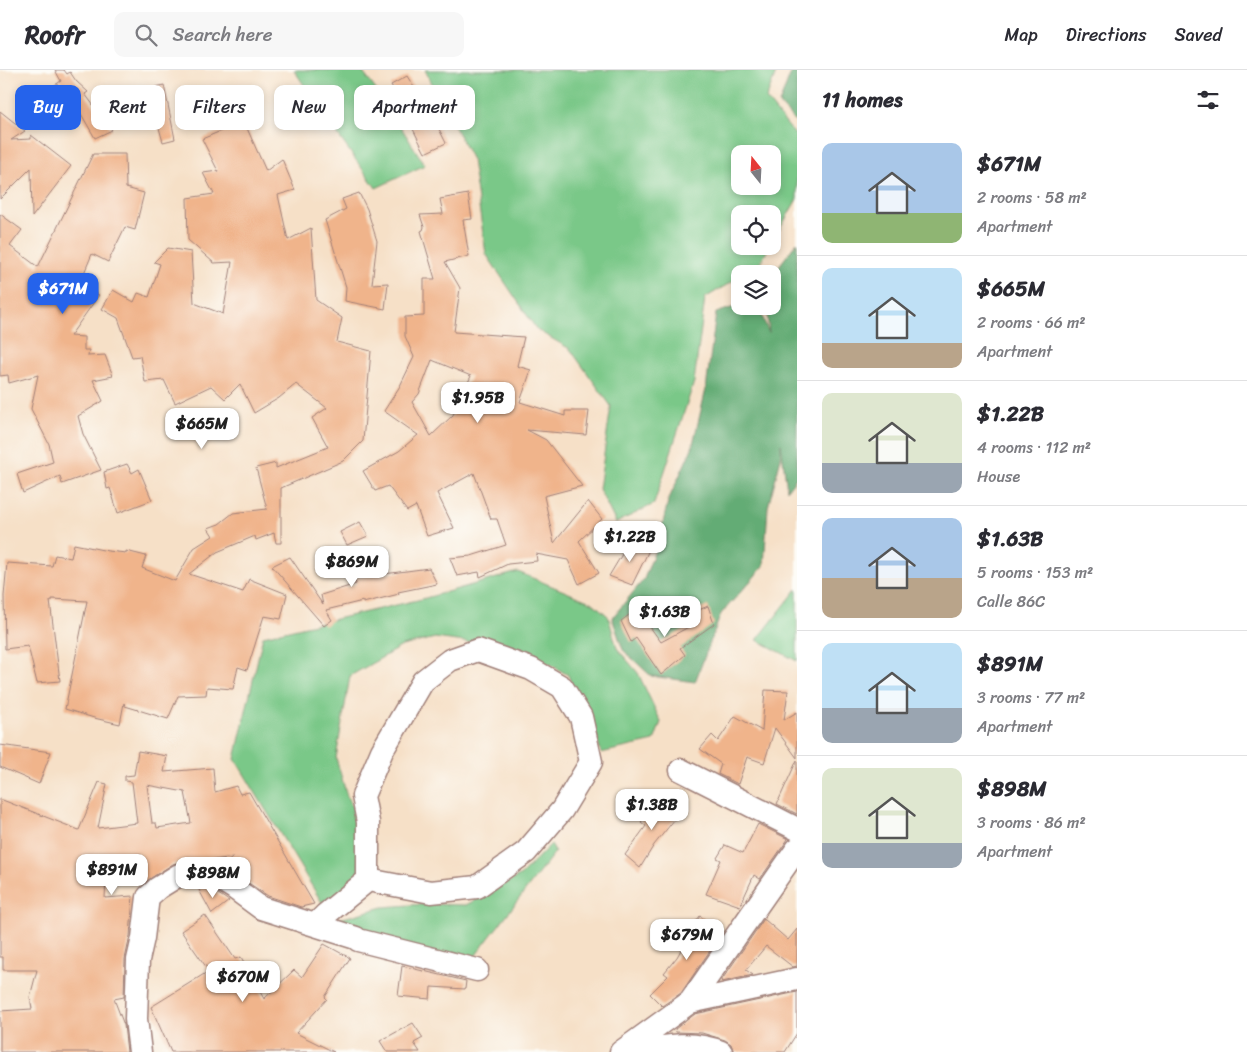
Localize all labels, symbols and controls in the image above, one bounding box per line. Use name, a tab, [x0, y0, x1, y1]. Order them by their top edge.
search box	[114, 12, 464, 57]
text: Roofr	[25, 14, 84, 56]
text: Search here	[172, 18, 273, 51]
text: Map	[1005, 19, 1038, 51]
text: Directions	[1066, 19, 1147, 51]
text: Saved	[1175, 19, 1222, 51]
icon: search	[132, 21, 160, 49]
text: 11 homes	[822, 81, 903, 119]
chip: Buy	[15, 85, 81, 130]
chip: Rent	[91, 85, 165, 130]
chip: Filters	[175, 85, 264, 130]
chip: New	[274, 85, 344, 130]
chip: Apartment	[354, 85, 475, 130]
icon: filters	[1194, 86, 1222, 114]
north arrow	[731, 145, 781, 195]
map controls	[731, 145, 781, 315]
text: $671M	[977, 145, 1041, 183]
icon: home	[862, 163, 922, 223]
text: 2 rooms · 58 m²	[977, 183, 1087, 212]
button: locate	[731, 205, 781, 255]
text: Apartment	[977, 212, 1053, 241]
button: layers	[731, 265, 781, 315]
text: $665M	[977, 270, 1045, 308]
pin: $671M	[28, 272, 98, 315]
text: $671M	[39, 274, 87, 303]
icon: home	[862, 288, 922, 348]
text: 2 rooms · 66 m²	[977, 308, 1086, 337]
text: Apartment	[977, 337, 1053, 366]
pin: $1.95B	[437, 382, 519, 424]
text: $1.95B	[452, 383, 504, 412]
text: $1.22B	[977, 395, 1044, 433]
pin: $665M	[167, 408, 237, 450]
text: $665M	[176, 409, 228, 438]
icon: home	[862, 413, 922, 473]
text: 4 rooms · 112 m²	[977, 433, 1091, 462]
text: House	[977, 462, 1020, 491]
pin: $1.22B	[589, 520, 671, 563]
text: $1.63B	[977, 520, 1043, 558]
text: $1.22B	[604, 522, 656, 551]
icon: home	[862, 538, 922, 598]
pin: $869M	[317, 546, 387, 588]
text: $869M	[326, 547, 378, 576]
text: 5 rooms · 153 m²	[977, 558, 1093, 587]
text: Calle 86C	[977, 587, 1045, 616]
pin: $1.63B	[624, 596, 706, 638]
text: $1.63B	[640, 597, 690, 626]
text: $891M	[977, 645, 1043, 683]
icon: home	[862, 663, 922, 723]
text: 3 rooms · 77 m²	[977, 683, 1085, 712]
text: Apartment	[977, 712, 1053, 741]
text: $898M	[977, 770, 1047, 808]
pin: $1.38B	[611, 788, 693, 831]
icon: home	[862, 788, 922, 848]
text: $1.38B	[627, 790, 678, 819]
text: 3 rooms · 86 m²	[977, 808, 1086, 837]
text: Apartment	[977, 837, 1053, 866]
pin: $891M	[77, 854, 147, 896]
text: $891M	[87, 855, 137, 884]
pin: $898M	[178, 856, 248, 899]
text: $898M	[187, 858, 239, 887]
pin: $679M	[652, 918, 722, 961]
text: $679M	[661, 920, 713, 949]
pin: $670M	[208, 960, 278, 1003]
text: $670M	[217, 962, 269, 991]

